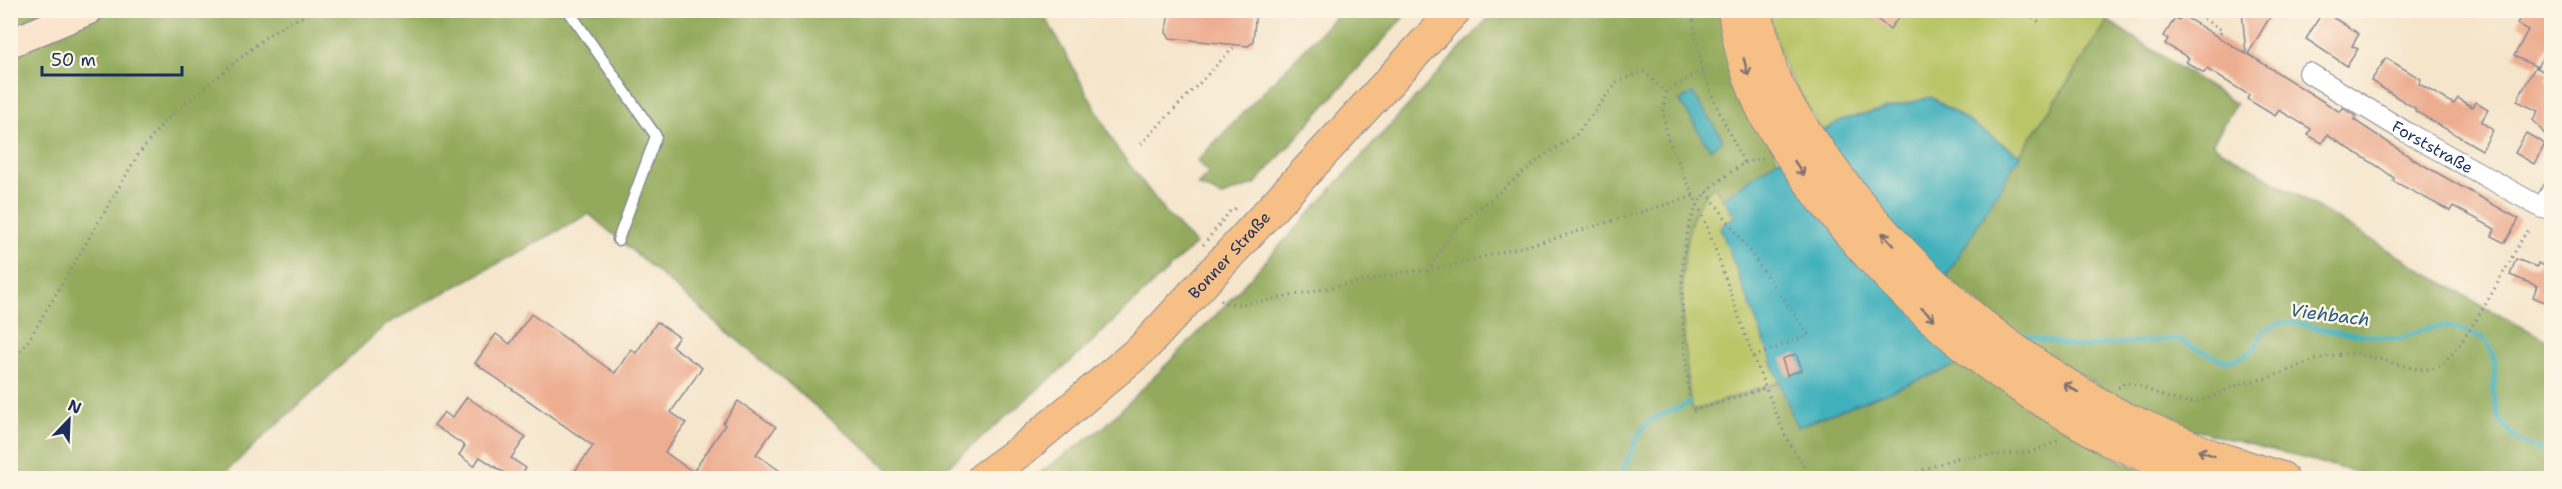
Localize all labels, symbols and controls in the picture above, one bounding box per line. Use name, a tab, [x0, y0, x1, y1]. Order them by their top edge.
scale bar	[42, 39, 182, 77]
text: 50 m	[51, 48, 96, 72]
one-way arrow	[1740, 57, 1752, 76]
street label: Forststraße	[2388, 116, 2477, 178]
one-way arrow	[1793, 160, 1805, 176]
street label: Bonner Straße	[1183, 207, 1275, 303]
one-way arrow	[1881, 231, 1895, 246]
water label: Viehbach	[2289, 298, 2371, 332]
one-way arrow	[1920, 307, 1935, 321]
one-way arrow	[2063, 382, 2080, 394]
north arrow	[39, 390, 99, 450]
text: N	[65, 395, 85, 419]
one-way arrow	[2198, 447, 2216, 458]

